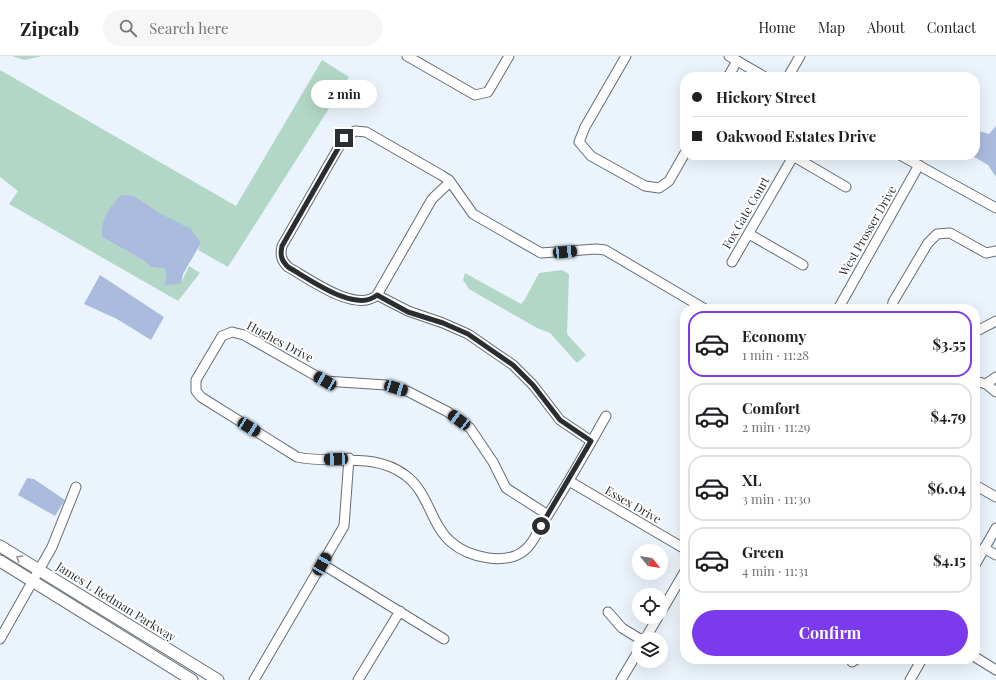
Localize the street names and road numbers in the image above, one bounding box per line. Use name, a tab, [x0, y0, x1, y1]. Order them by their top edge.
street label: Fox Gate Court	[718, 173, 773, 252]
street label: West Prosser Drive	[834, 183, 899, 279]
street label: Hughes Drive	[244, 317, 317, 365]
street label: Essex Drive	[602, 482, 665, 527]
street label: James L Redman Parkway	[53, 557, 179, 645]

